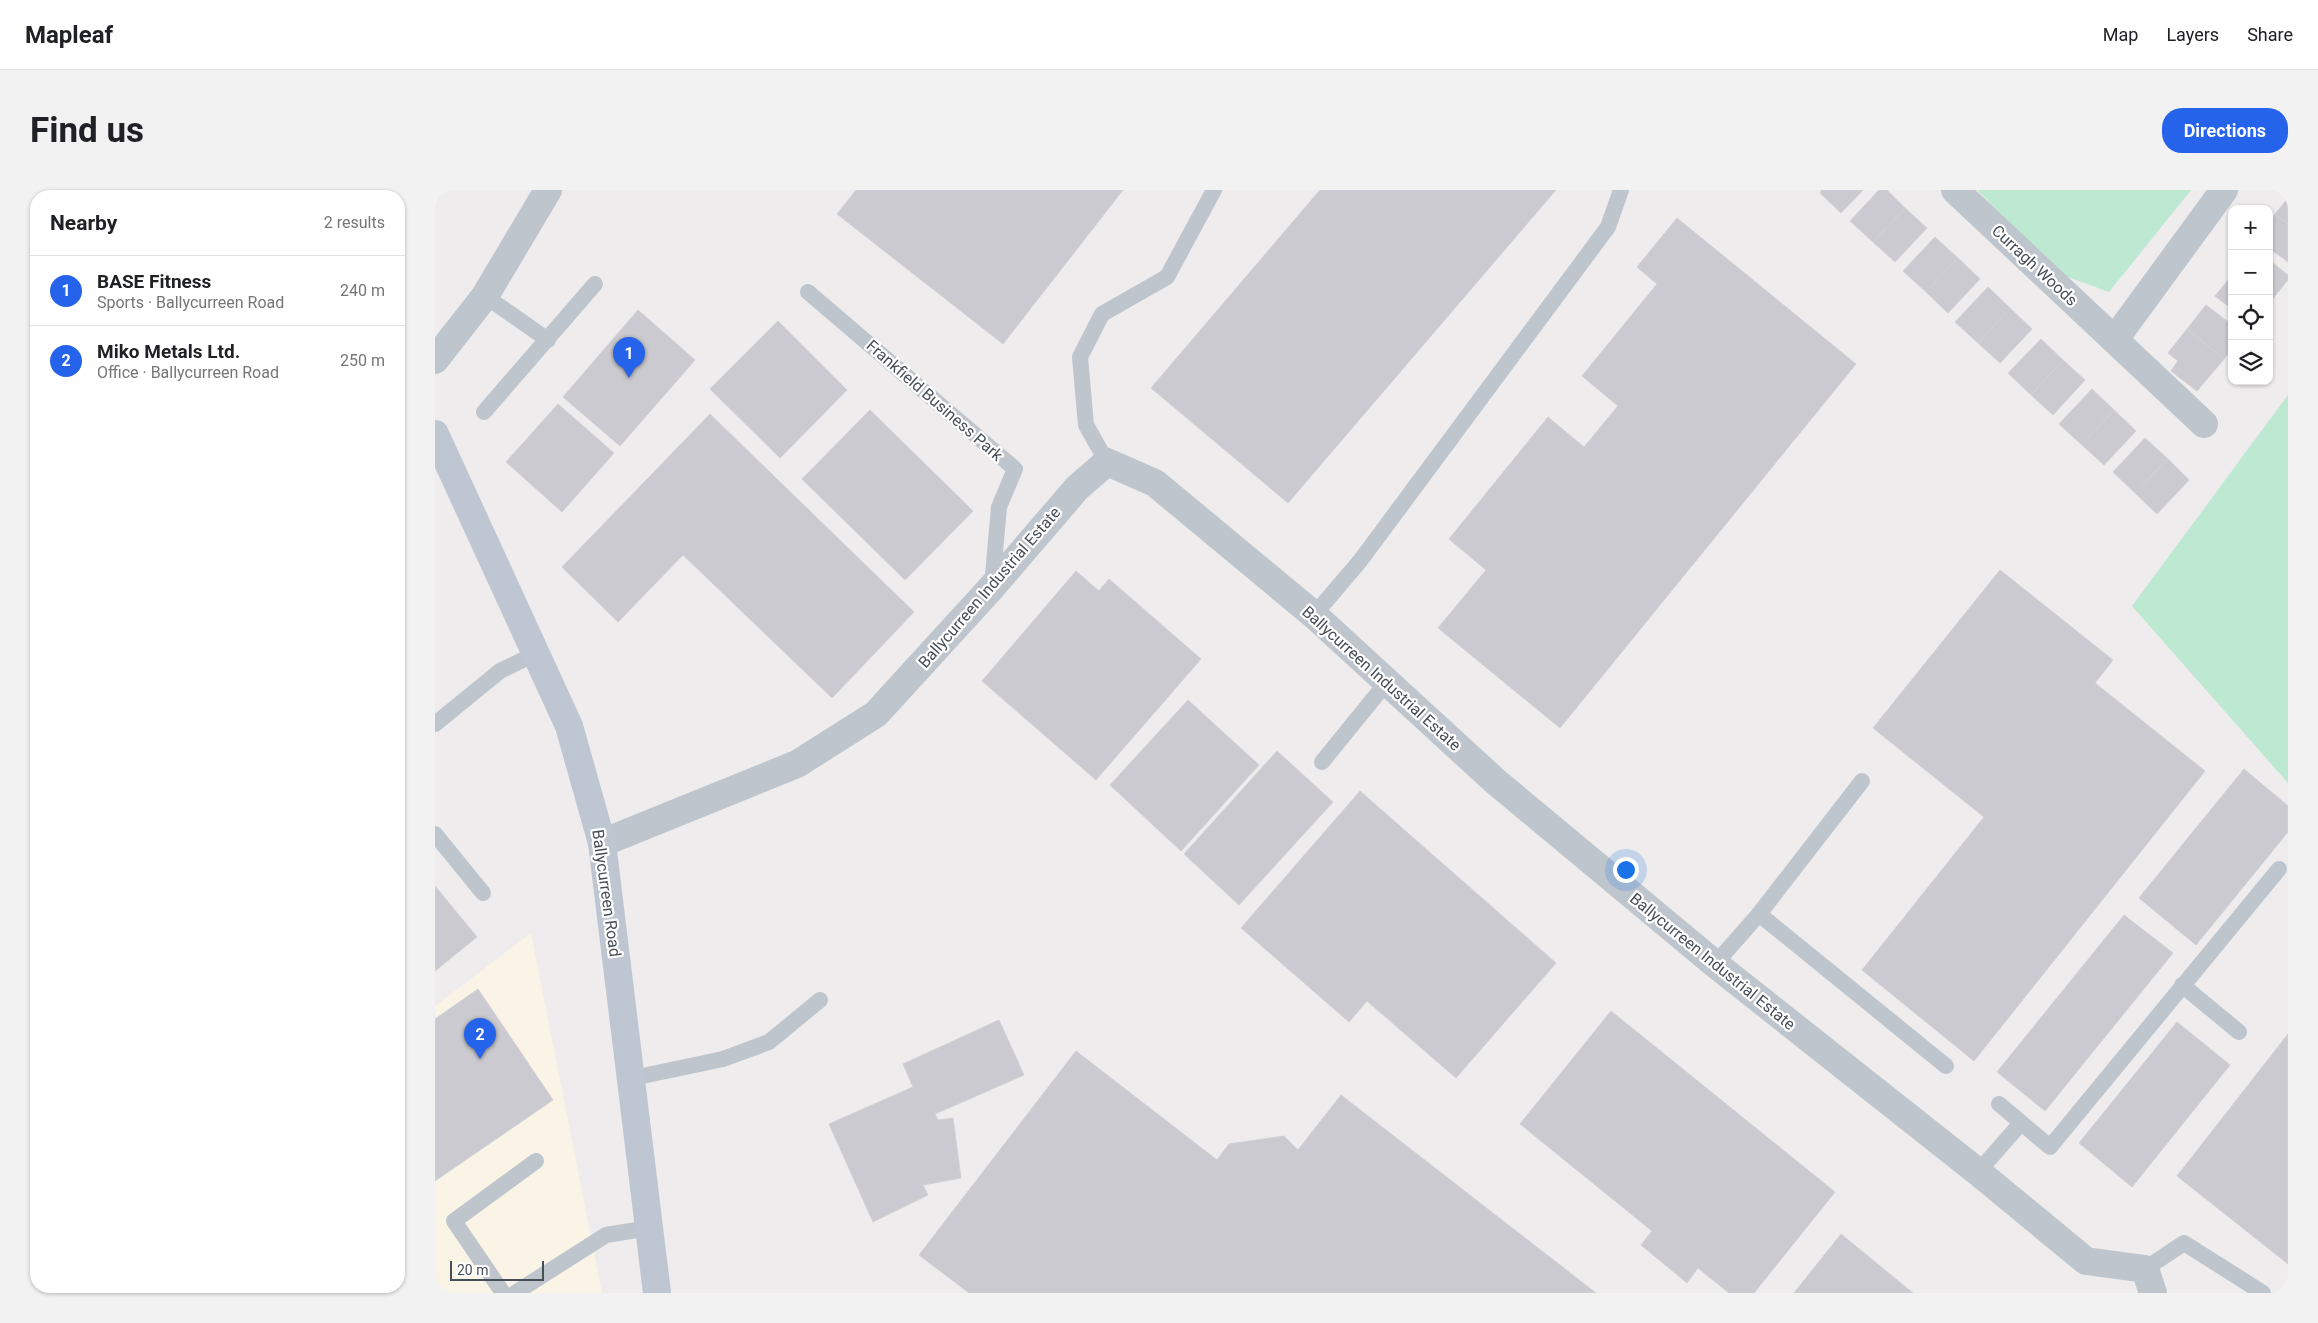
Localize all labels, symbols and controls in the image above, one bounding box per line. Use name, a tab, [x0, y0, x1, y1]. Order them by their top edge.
text: Mapleaf	[25, 21, 113, 49]
text: Map	[2103, 24, 2138, 45]
text: Layers	[2166, 24, 2219, 45]
text: Share	[2247, 24, 2293, 45]
button: Directions	[2162, 108, 2288, 153]
text: Find us	[30, 110, 144, 151]
map controls	[2228, 205, 2273, 385]
button: +	[2228, 205, 2273, 250]
text: Nearby	[50, 211, 117, 235]
text: 2 results	[324, 213, 385, 232]
street label: Curragh Woods	[1988, 221, 2081, 310]
button: −	[2228, 250, 2273, 295]
text: BASE Fitness	[97, 270, 211, 293]
text: 1	[61, 281, 71, 300]
text: 240 m	[340, 281, 385, 300]
text: Sports · Ballycurreen Road	[97, 293, 284, 312]
button: locate	[2228, 295, 2273, 340]
street label: Frankfield Business Park	[863, 336, 1007, 465]
pin: 1	[613, 337, 645, 378]
text: Miko Metals Ltd.	[97, 340, 240, 363]
button: layers	[2228, 340, 2273, 385]
text: 2	[61, 351, 71, 370]
text: 250 m	[340, 351, 385, 370]
text: Office · Ballycurreen Road	[97, 363, 279, 382]
street label: Ballycurreen Industrial Estate	[914, 503, 1064, 672]
street label: Ballycurreen Industrial Estate	[1298, 602, 1465, 755]
street label: Ballycurreen Road	[588, 828, 625, 958]
your location	[1613, 857, 1639, 883]
street label: Ballycurreen Industrial Estate	[1626, 889, 1799, 1034]
pin: 2	[464, 1018, 496, 1059]
scale bar	[450, 1258, 544, 1281]
text: 20 m	[457, 1262, 489, 1278]

